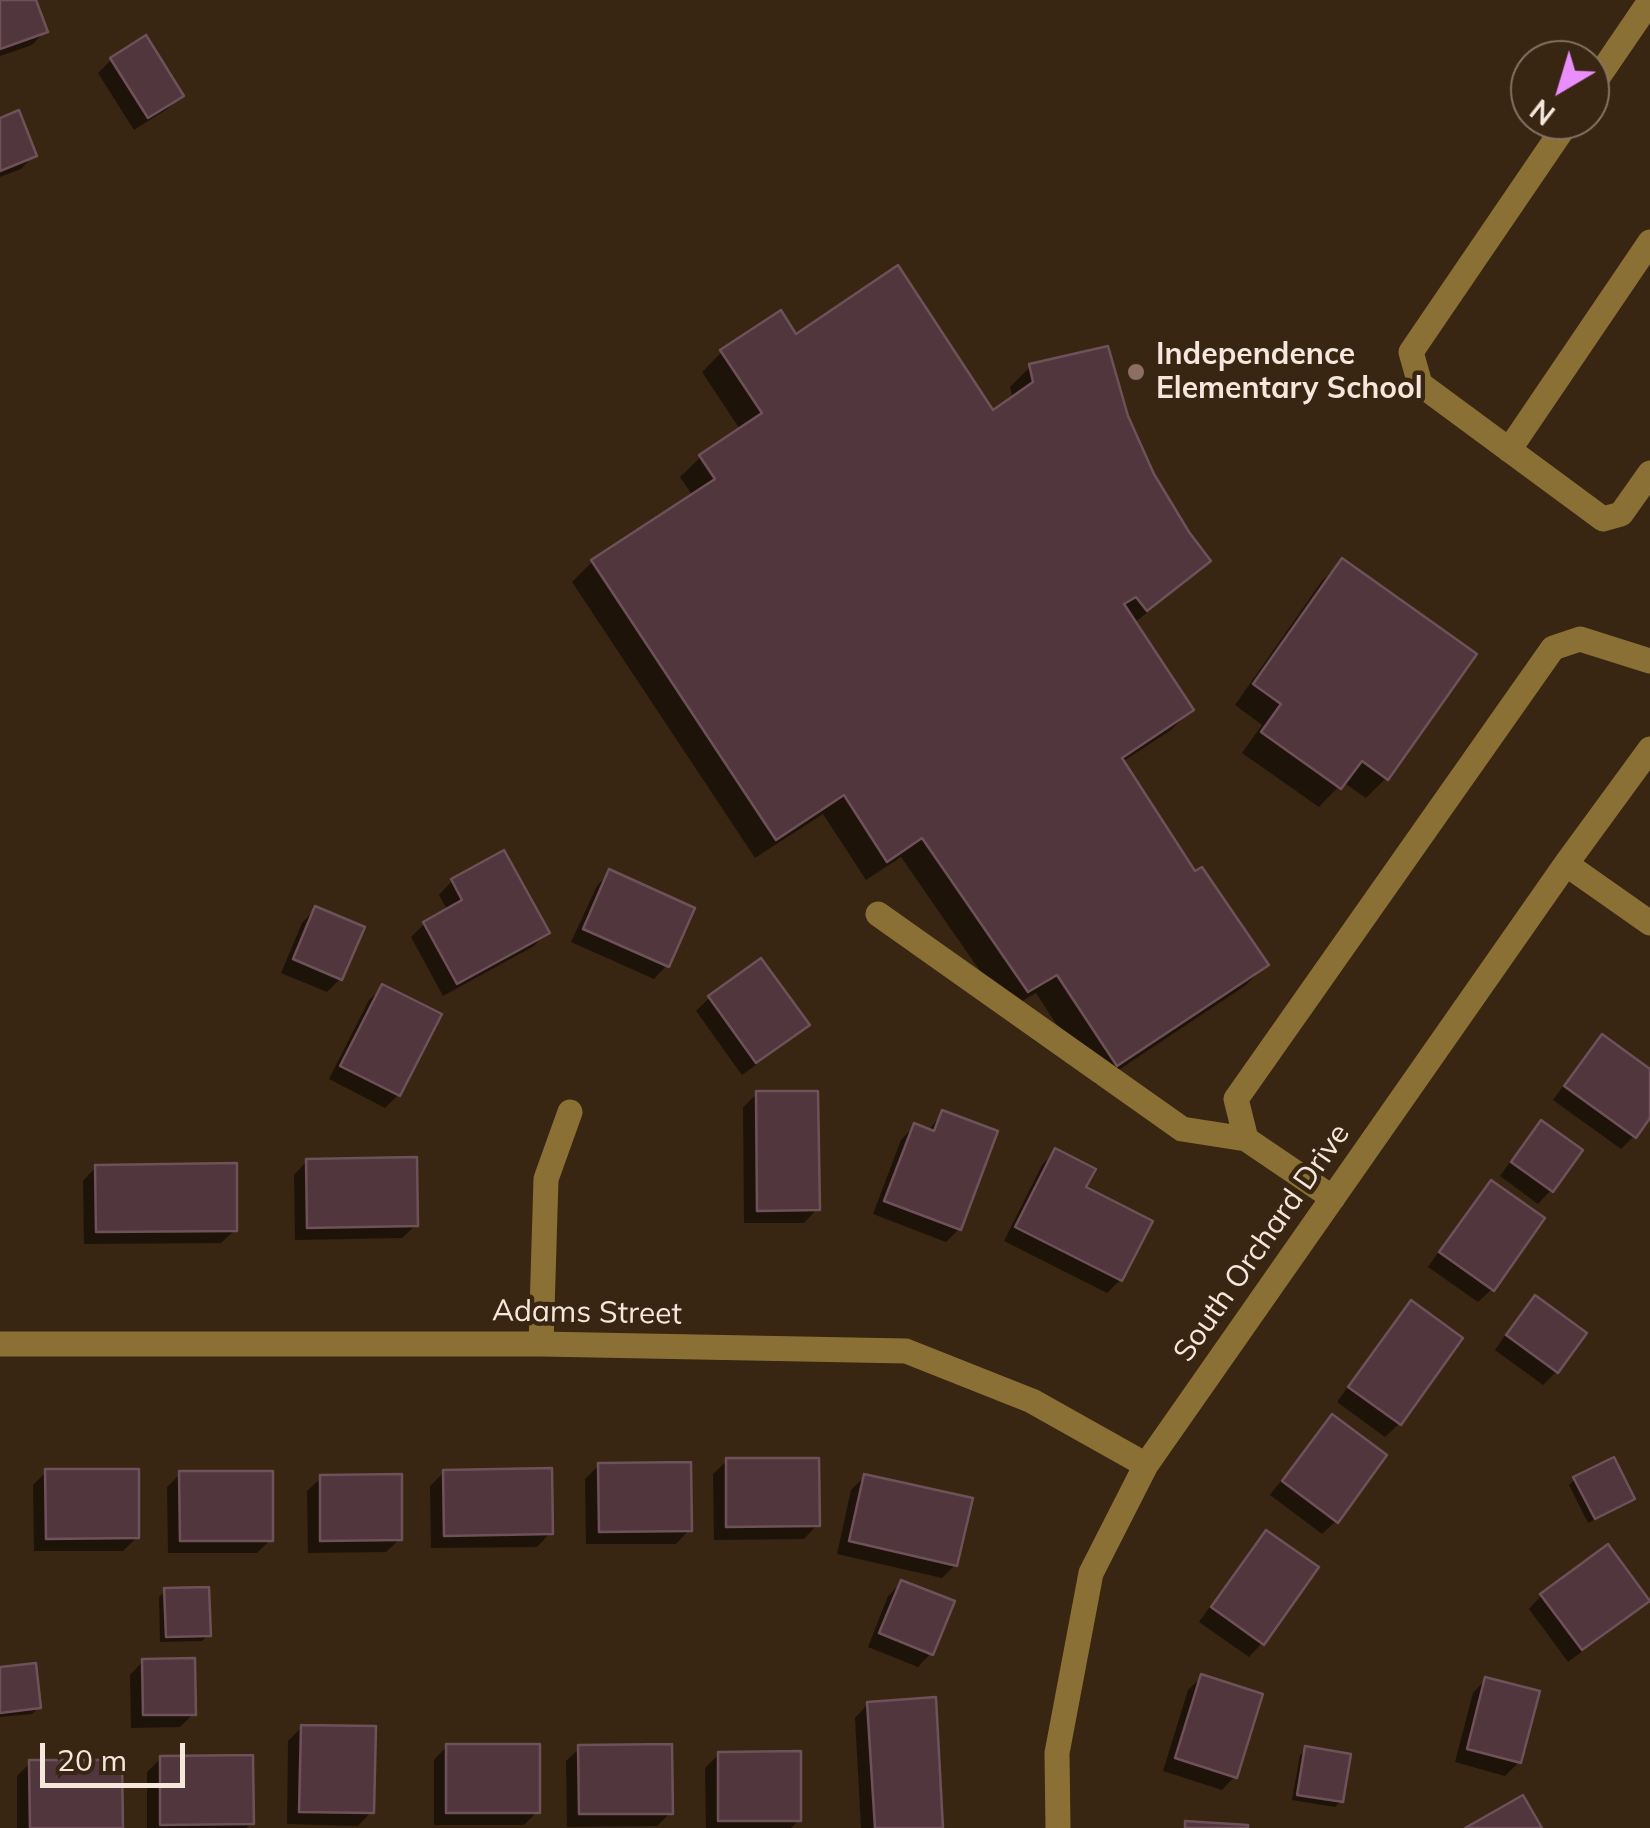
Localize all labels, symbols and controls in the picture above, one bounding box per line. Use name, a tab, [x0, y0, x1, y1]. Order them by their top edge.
north arrow	[1510, 40, 1610, 140]
text: N	[1523, 92, 1562, 133]
place label: Independence Elementary School	[1156, 337, 1423, 408]
marker: Independence Elementary School	[1125, 361, 1147, 383]
street label: South Orchard Drive	[1166, 1117, 1358, 1369]
street label: Adams Street	[492, 1293, 682, 1333]
scale bar	[45, 1723, 190, 1785]
text: 20 m	[57, 1741, 127, 1779]

